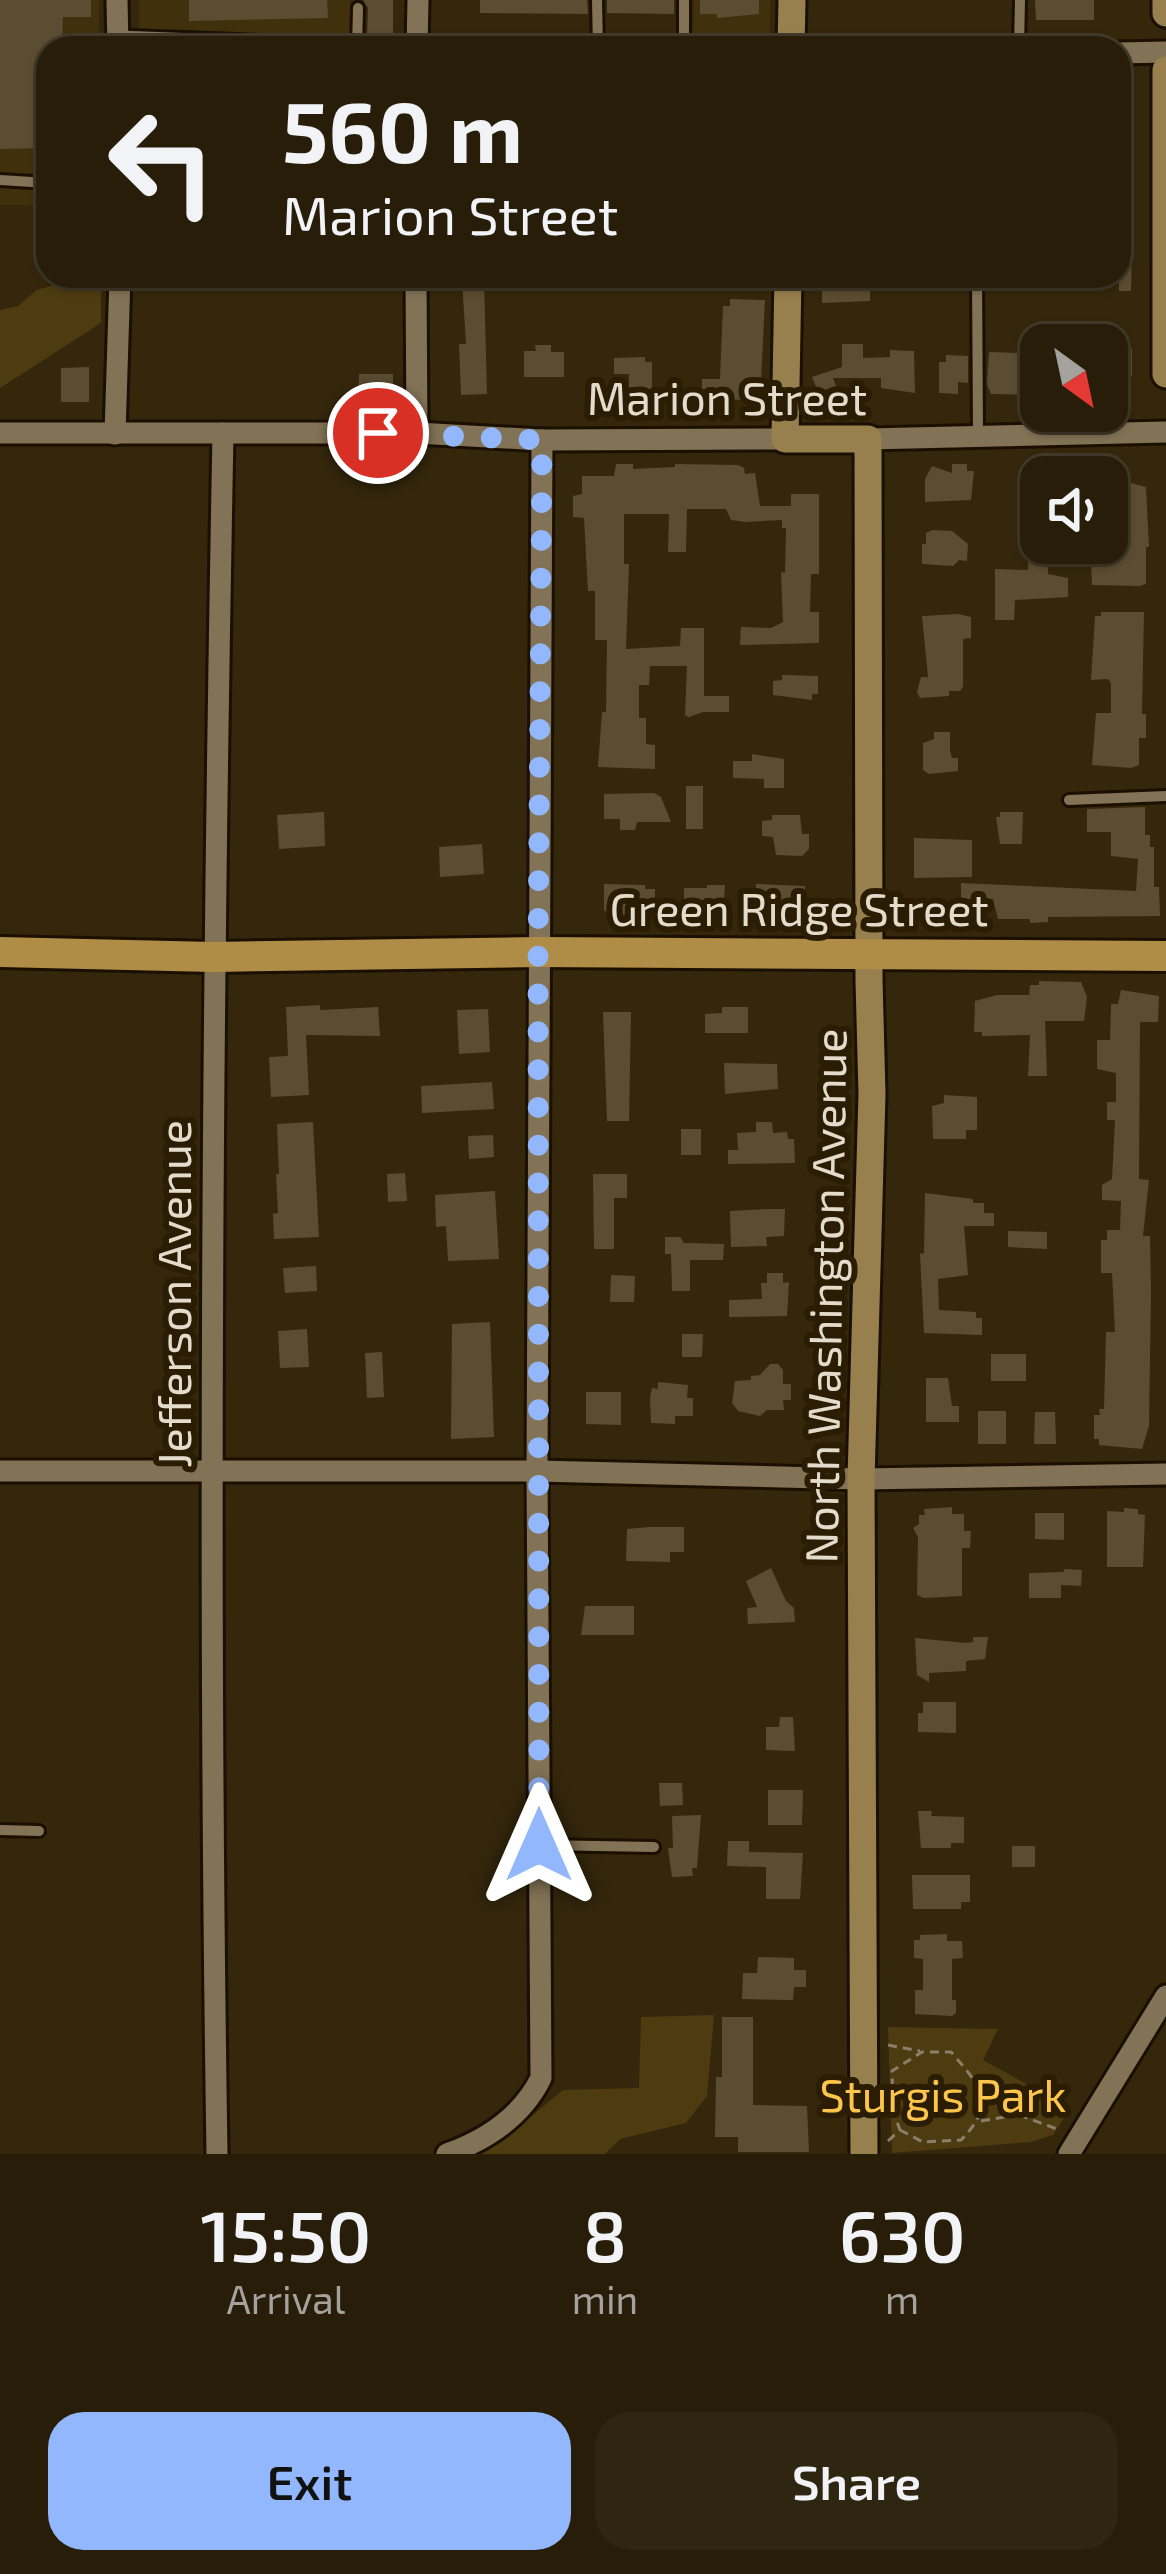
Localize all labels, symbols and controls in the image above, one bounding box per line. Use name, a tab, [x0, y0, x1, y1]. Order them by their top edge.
text: 560 m	[282, 79, 523, 180]
icon: left	[84, 84, 240, 240]
text: Marion Street	[282, 181, 618, 246]
north arrow	[1020, 324, 1128, 432]
map controls	[1020, 324, 1128, 564]
street label: Marion Street	[587, 370, 867, 424]
pin	[327, 382, 429, 484]
icon: arrive	[345, 400, 411, 466]
button: sound	[1020, 456, 1128, 564]
street label: Green Ridge Street	[609, 881, 989, 935]
street label: North Washington Avenue	[792, 1028, 856, 1564]
street label: Jefferson Avenue	[146, 1120, 200, 1468]
position arrow	[476, 1782, 602, 1908]
park label: Sturgis Park	[820, 2067, 1067, 2121]
text: 15:50	[200, 2190, 371, 2276]
text: 8	[583, 2190, 627, 2276]
text: 630	[839, 2190, 966, 2276]
text: Arrival	[227, 2275, 345, 2322]
text: min	[572, 2275, 638, 2322]
text: m	[885, 2275, 919, 2322]
button: Exit	[48, 2412, 571, 2550]
button: Share	[595, 2412, 1118, 2550]

